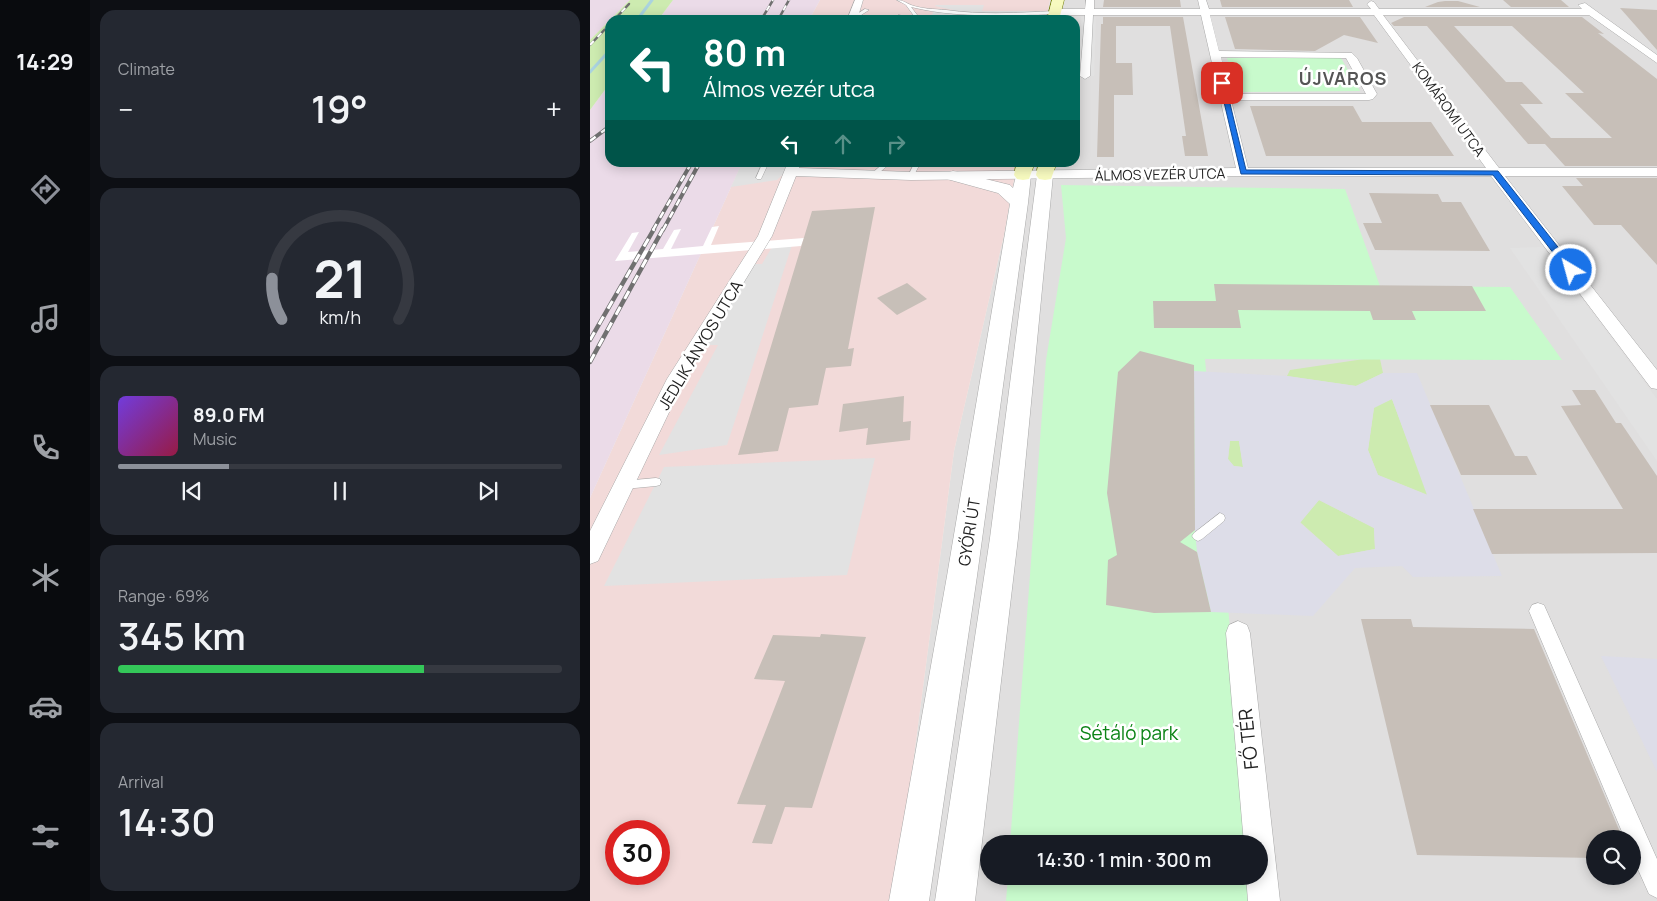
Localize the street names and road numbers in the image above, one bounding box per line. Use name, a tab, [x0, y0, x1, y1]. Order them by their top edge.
street label: KOMÁROMI UTCA	[1408, 58, 1490, 160]
street label: ÁLMOS VEZÉR UTCA	[1094, 163, 1226, 185]
street label: JEDLIK ÁNYOS UTCA	[653, 276, 747, 414]
street label: GYŐRI ÚT	[953, 496, 985, 568]
street label: FŐ TÉR	[1232, 707, 1264, 771]

